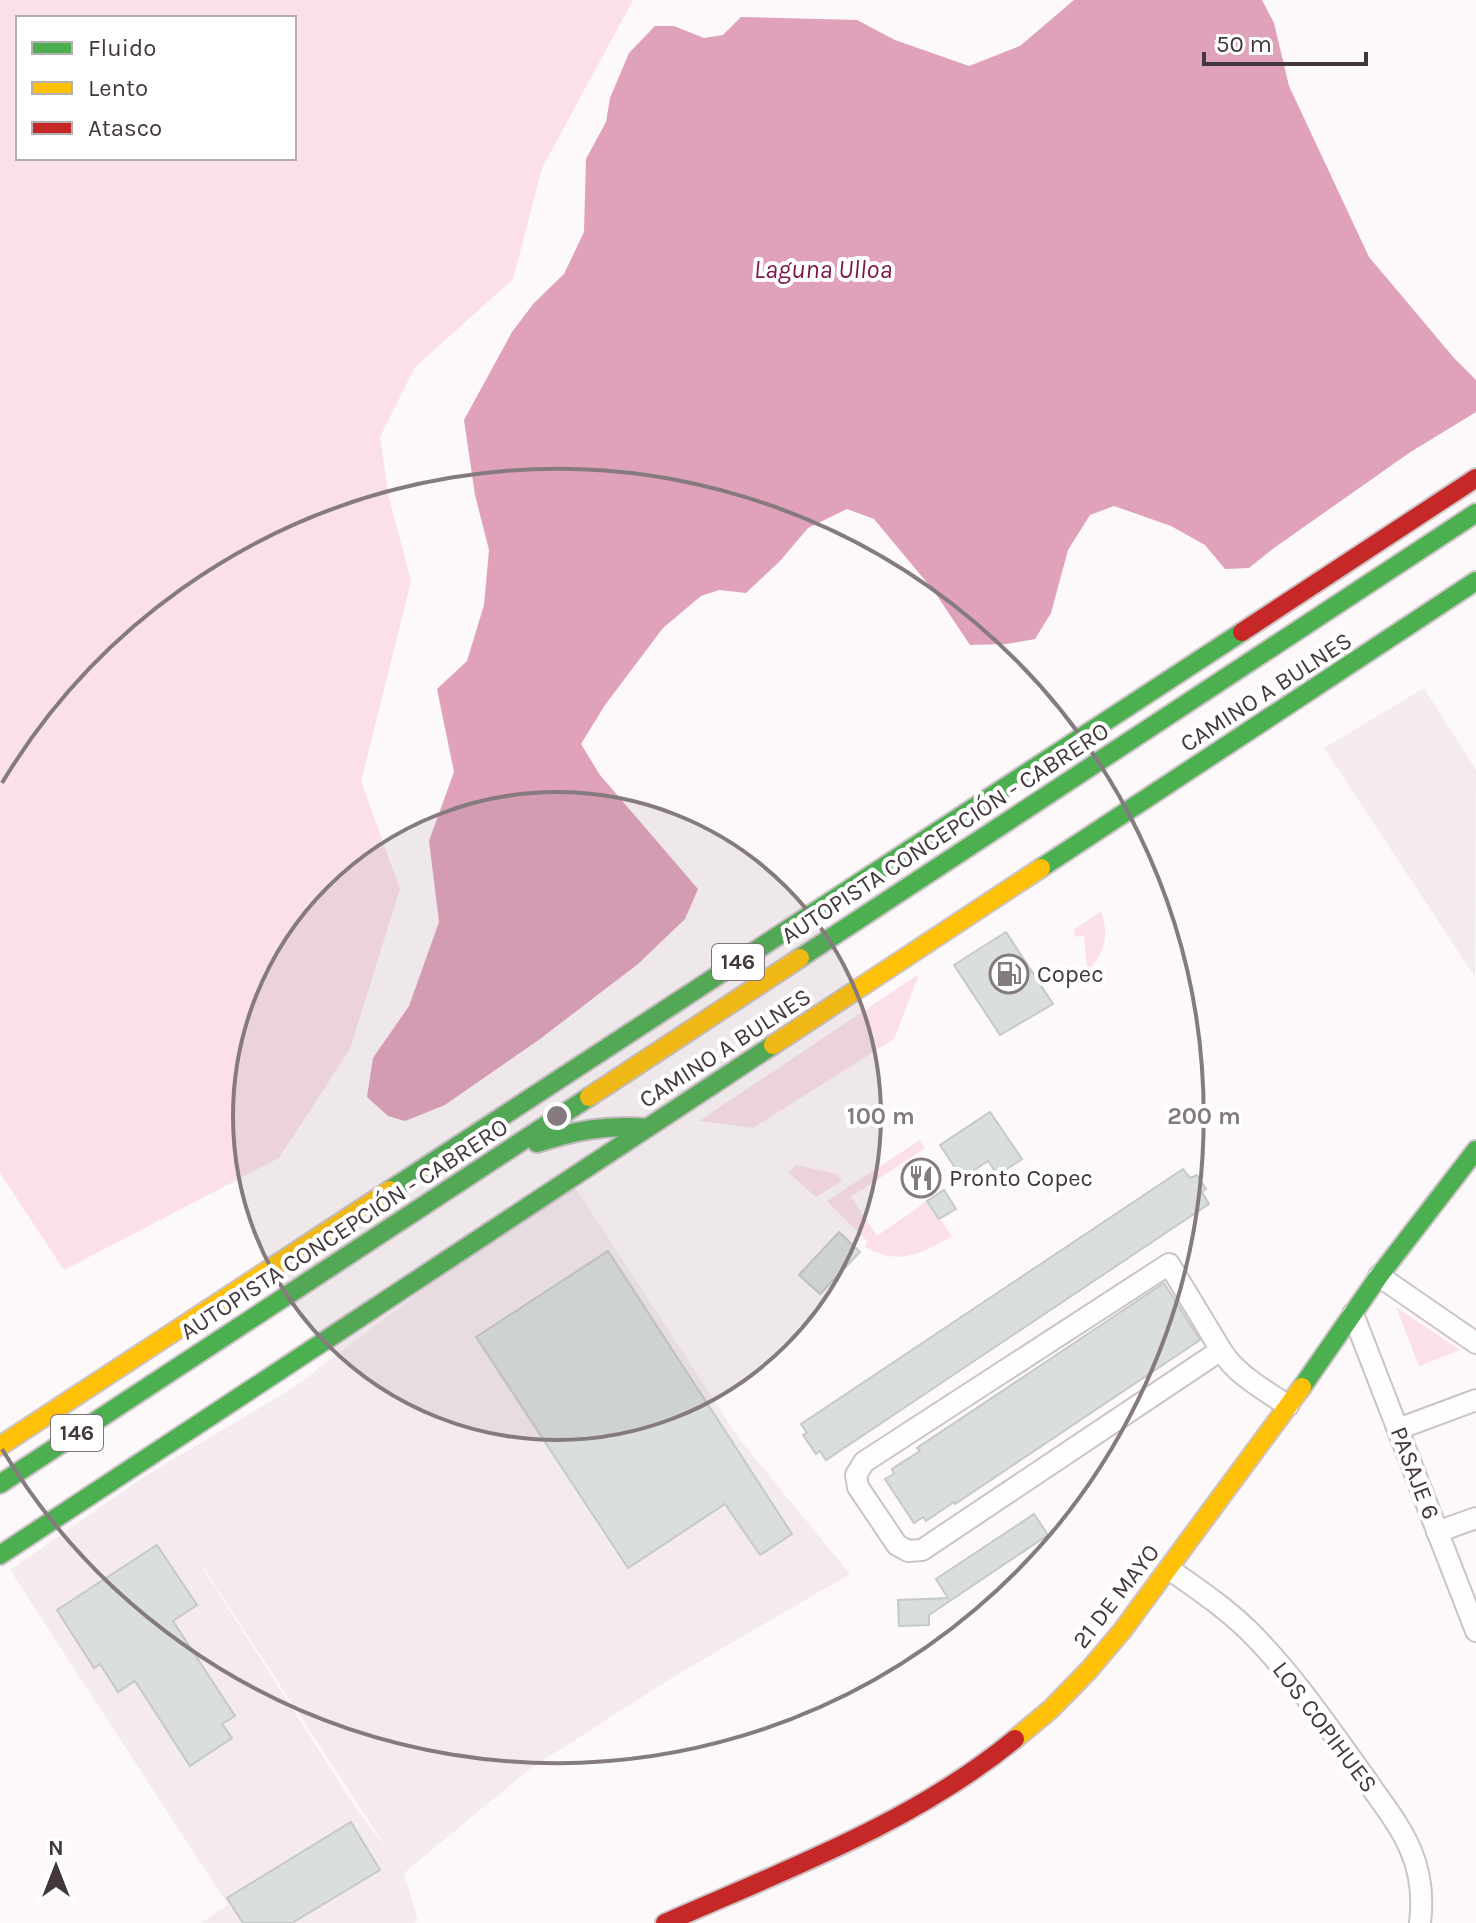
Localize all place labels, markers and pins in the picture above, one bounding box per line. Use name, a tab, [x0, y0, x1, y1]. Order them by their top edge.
fuel station icon: Copec	[988, 953, 1030, 995]
place label: Copec	[1037, 960, 1104, 988]
centre of rings	[543, 1102, 571, 1130]
restaurant icon: Pronto Copec	[900, 1157, 942, 1199]
place label: Pronto Copec	[949, 1164, 1093, 1192]

